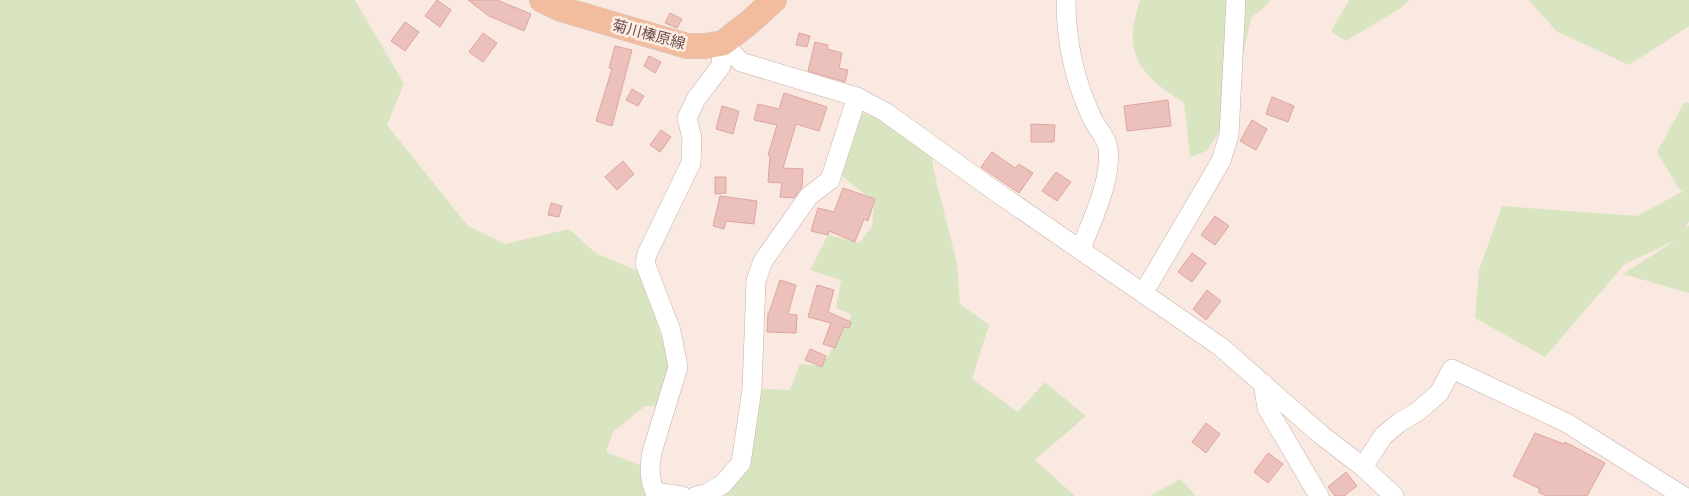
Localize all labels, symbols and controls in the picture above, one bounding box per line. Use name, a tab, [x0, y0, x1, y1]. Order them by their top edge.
street label: 菊川榛原線	[611, 16, 687, 52]

